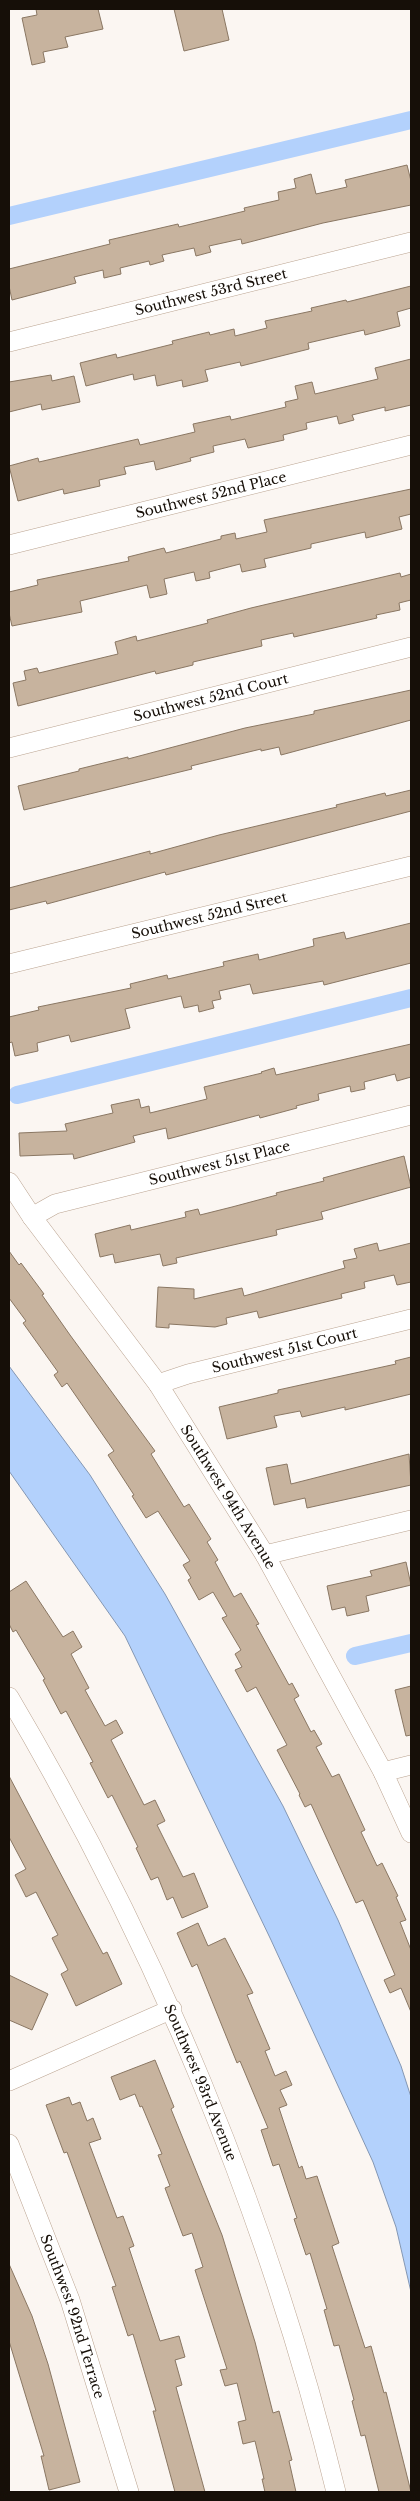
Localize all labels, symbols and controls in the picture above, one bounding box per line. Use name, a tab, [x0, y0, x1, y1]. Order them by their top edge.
street label: Southwest 53rd Street	[133, 264, 290, 319]
street label: Southwest 52nd Place	[134, 467, 288, 522]
street label: Southwest 52nd Court	[131, 669, 291, 725]
street label: Southwest 52nd Street	[130, 887, 289, 943]
street label: Southwest 51st Place	[147, 1137, 292, 1189]
street label: Southwest 51st Court	[210, 1323, 360, 1377]
street label: Southwest 94th Avenue	[177, 1421, 280, 1572]
street label: Southwest 93rd Avenue	[160, 2001, 241, 2164]
street label: Southwest 92nd Terrace	[36, 2232, 109, 2401]

